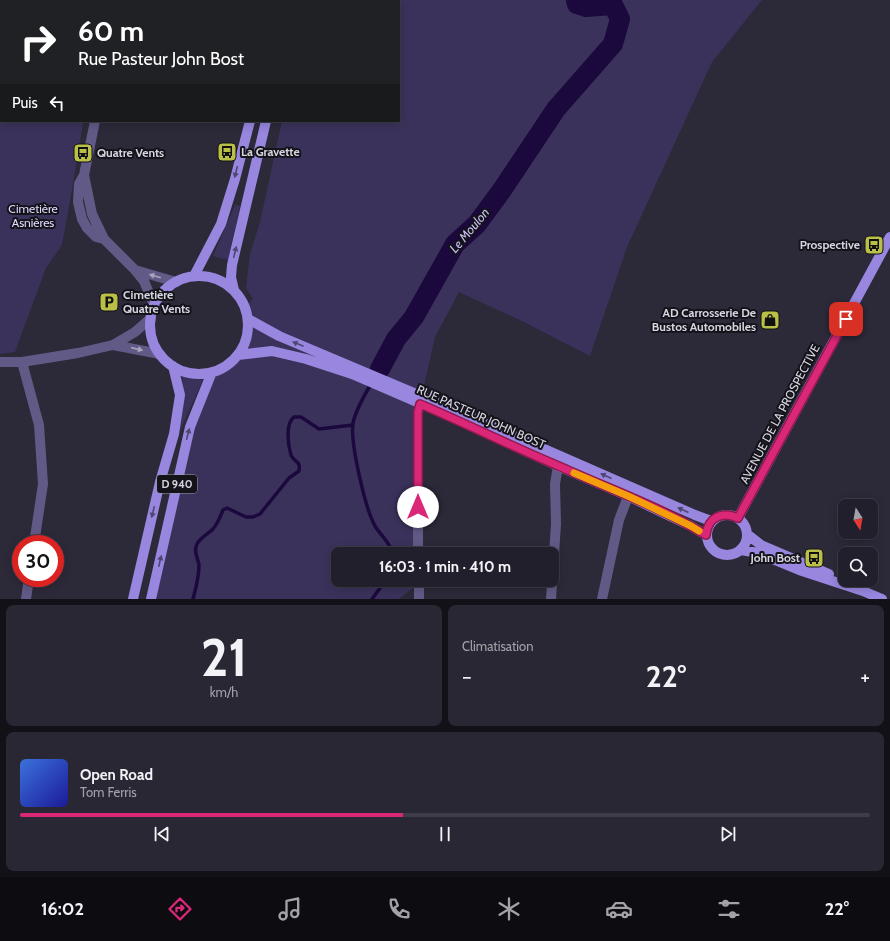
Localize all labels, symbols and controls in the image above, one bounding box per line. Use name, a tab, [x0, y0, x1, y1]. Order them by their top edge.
text: 60 m	[78, 14, 144, 48]
icon: right	[12, 16, 64, 68]
text: Rue Pasteur John Bost	[78, 48, 244, 70]
icon: left	[46, 92, 68, 114]
text: Puis	[12, 94, 38, 112]
bus stop icon: La Gravette	[216, 141, 238, 163]
bus stop icon: Quatre Vents	[72, 142, 94, 164]
place label: La Gravette	[241, 144, 300, 159]
place label: Quatre Vents	[97, 145, 164, 160]
one-way arrow	[233, 166, 239, 179]
park label: Cimetière Asnières	[8, 201, 58, 230]
water label: Le Moulon	[446, 204, 492, 256]
bus stop icon: Prospective	[863, 234, 885, 256]
place label: Prospective	[800, 237, 860, 252]
one-way arrow	[233, 246, 239, 258]
one-way arrow	[149, 273, 161, 279]
place label: Cimetière Quatre Vents	[123, 287, 190, 316]
parking icon: Cimetière Quatre Vents	[98, 291, 120, 313]
pin	[829, 302, 863, 336]
place label: AD Carrosserie De Bustos Automobiles	[652, 305, 756, 334]
icon: arrive	[835, 308, 857, 330]
shop icon: AD Carrosserie De Bustos Automobiles	[759, 309, 781, 331]
one-way arrow	[292, 340, 304, 346]
street label: AVENUE DE LA PROSPECTIVE	[736, 341, 823, 486]
one-way arrow	[131, 346, 143, 352]
street label: RUE PASTEUR JOHN BOST	[414, 381, 549, 452]
one-way arrow	[186, 428, 192, 440]
one-way arrow	[600, 473, 612, 479]
road number: D 940	[157, 475, 197, 493]
position arrow	[397, 486, 439, 528]
north arrow	[838, 499, 878, 539]
map controls	[838, 499, 878, 587]
one-way arrow	[150, 506, 156, 518]
one-way arrow	[677, 507, 688, 513]
speed limit sign: 30	[12, 535, 64, 587]
bus stop icon: John Bost	[803, 547, 825, 569]
button: search	[838, 547, 878, 587]
place label: John Bost	[749, 550, 800, 565]
one-way arrow	[157, 555, 163, 567]
text: 16:03 · 1 min · 410 m	[379, 558, 511, 576]
text: 21	[201, 626, 247, 689]
text: Climatisation	[462, 638, 534, 654]
text: 22°	[646, 658, 686, 695]
text: −	[462, 663, 472, 690]
text: +	[860, 663, 870, 690]
text: km/h	[210, 684, 238, 700]
text: Open Road	[80, 766, 153, 784]
text: Tom Ferris	[80, 784, 137, 800]
icon: previous	[151, 823, 173, 845]
icon: pause	[434, 823, 456, 845]
icon: next	[717, 823, 739, 845]
icon: directions	[166, 895, 194, 923]
icon: music	[276, 895, 304, 923]
icon: phone	[385, 895, 413, 923]
icon: climate	[495, 895, 523, 923]
icon: car	[605, 895, 633, 923]
icon: filters	[715, 895, 743, 923]
text: 16:02	[41, 898, 84, 920]
text: 22°	[825, 898, 849, 920]

